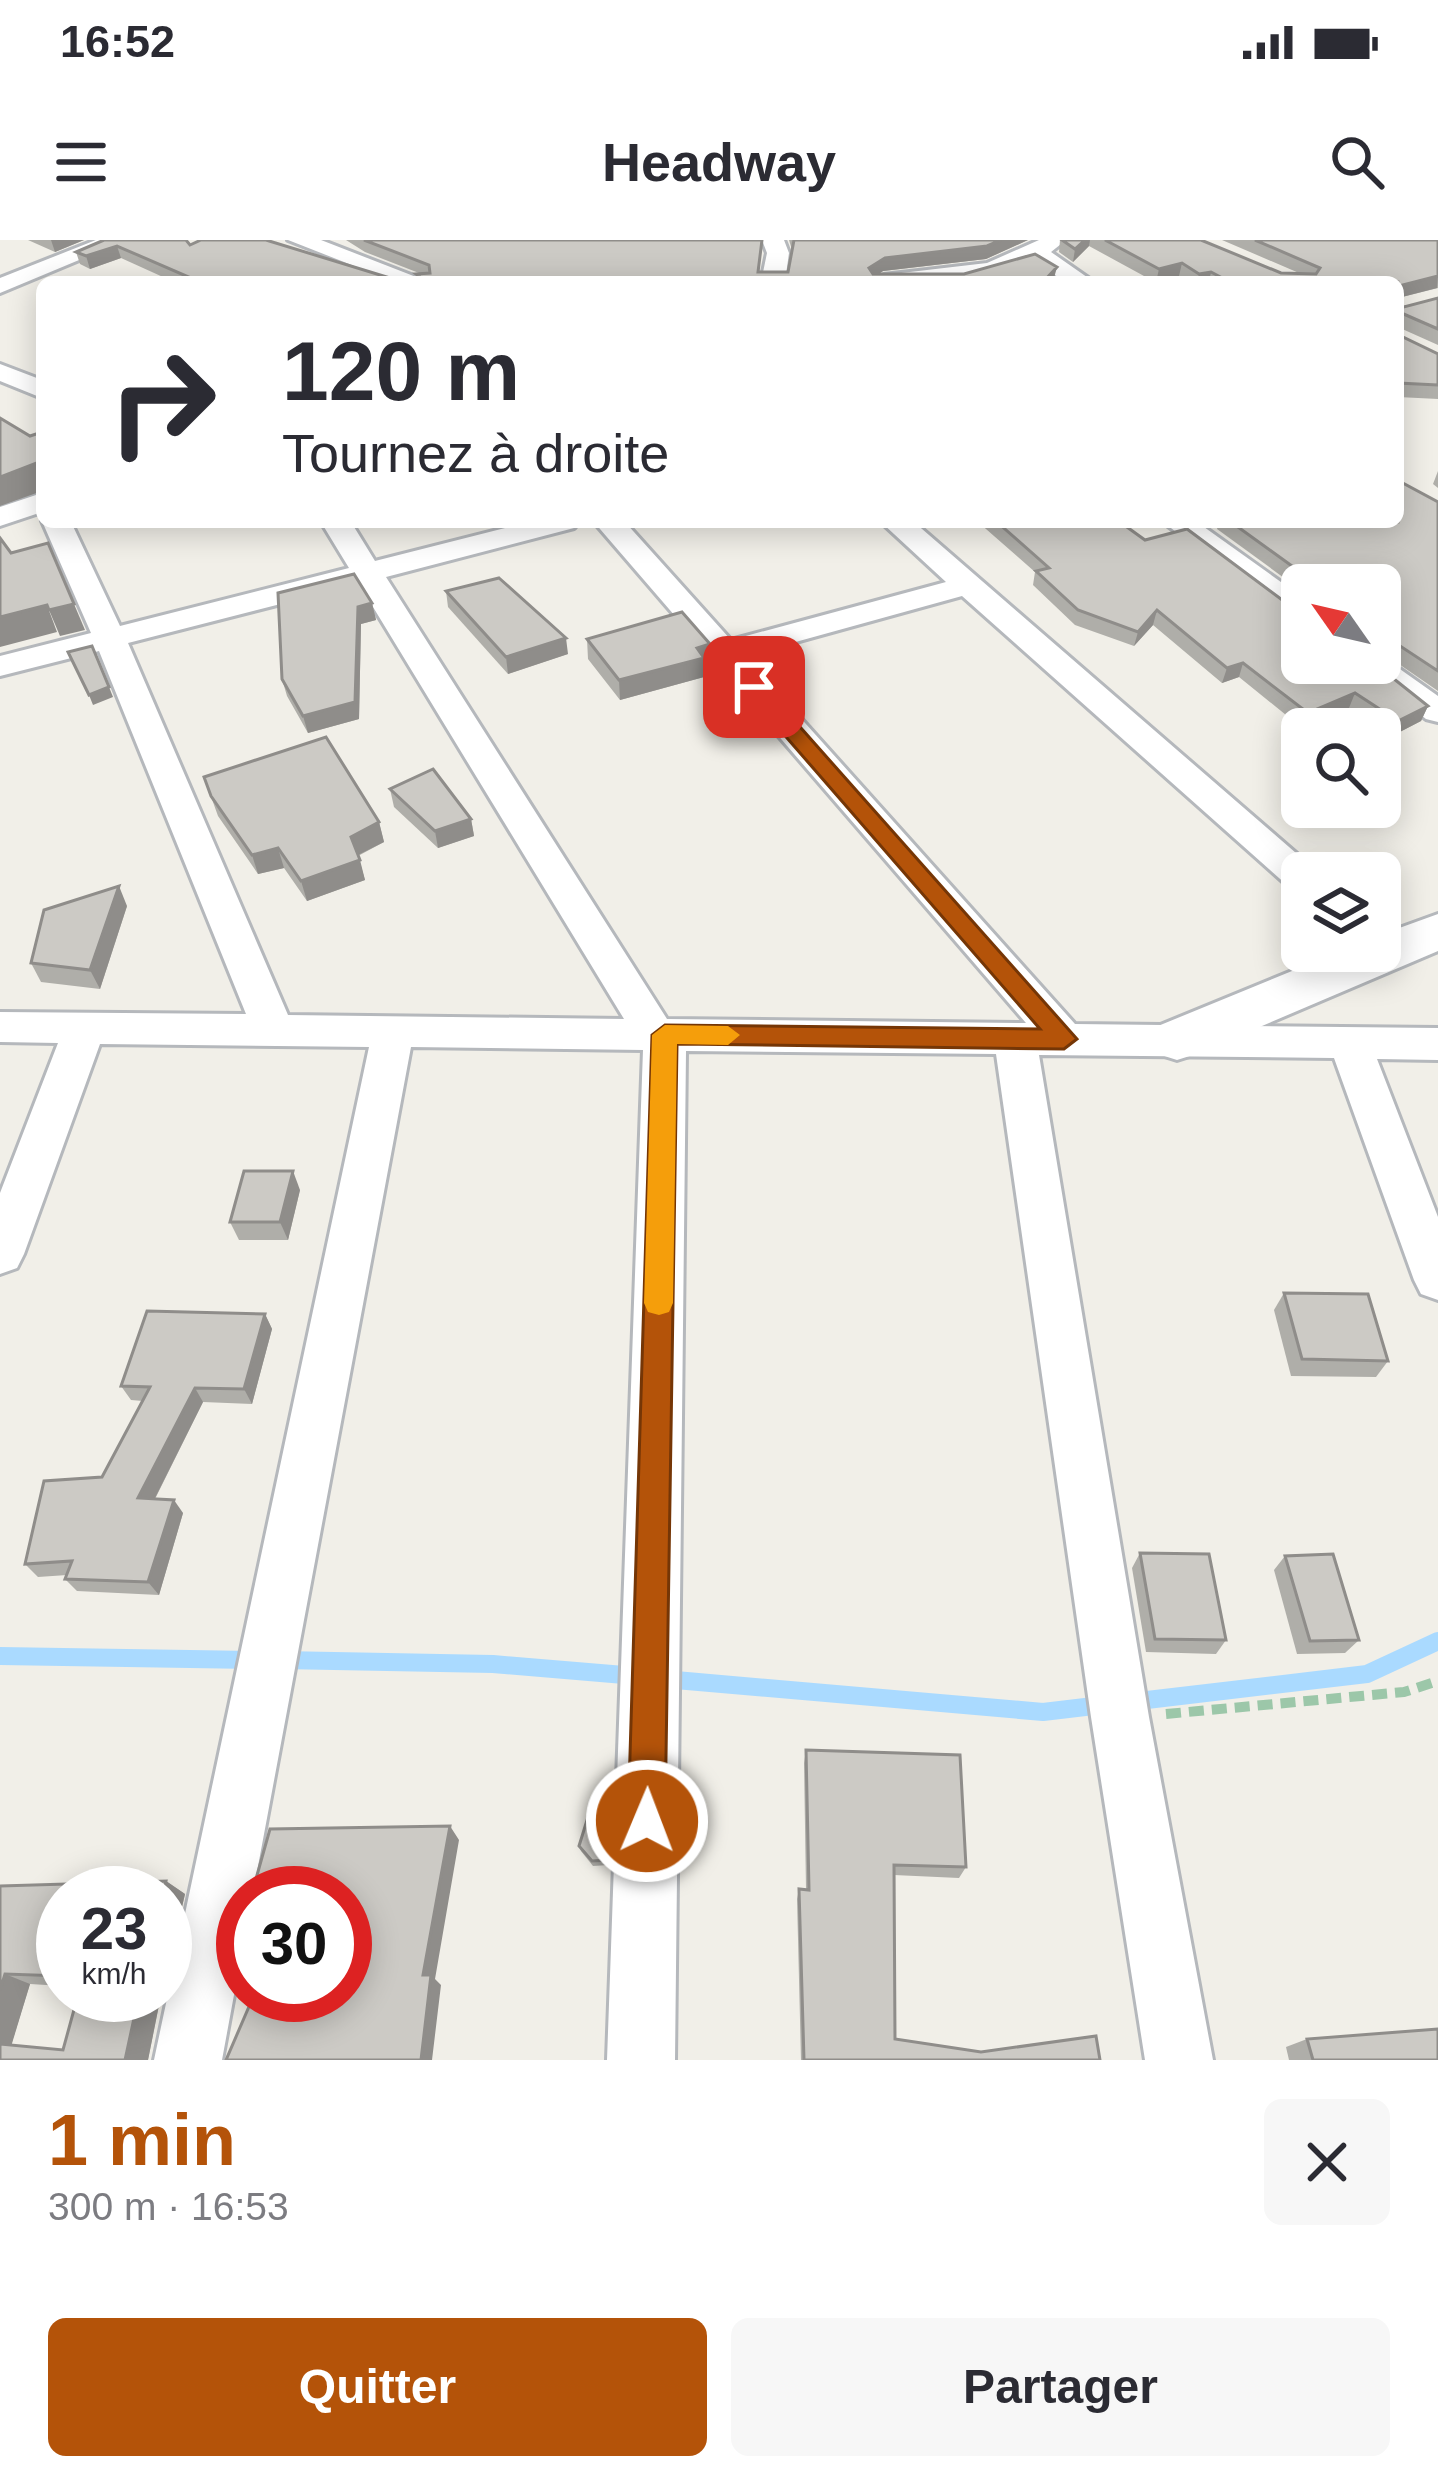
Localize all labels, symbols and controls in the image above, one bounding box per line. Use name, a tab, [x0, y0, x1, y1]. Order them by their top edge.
text: 16:52	[60, 16, 175, 67]
icon: menu	[48, 129, 114, 195]
icon: search	[1324, 129, 1390, 195]
text: Headway	[602, 132, 836, 192]
icon: right	[84, 324, 240, 480]
text: 120 m	[282, 324, 520, 418]
text: Tournez à droite	[282, 423, 669, 483]
north arrow	[1281, 564, 1401, 684]
map controls	[1281, 564, 1401, 972]
pin	[703, 636, 805, 738]
icon: arrive	[721, 654, 787, 720]
button: search	[1281, 708, 1401, 828]
button: layers	[1281, 852, 1401, 972]
position arrow	[584, 1758, 710, 1884]
speed limit sign: 30	[216, 1866, 372, 2022]
text: 23	[81, 1895, 147, 1962]
text: km/h	[81, 1957, 147, 1990]
button: close	[1264, 2099, 1390, 2225]
text: 1 min	[48, 2100, 236, 2180]
text: 300 m · 16:53	[48, 2185, 289, 2228]
button: Quitter	[48, 2318, 707, 2456]
button: Partager	[731, 2318, 1390, 2456]

